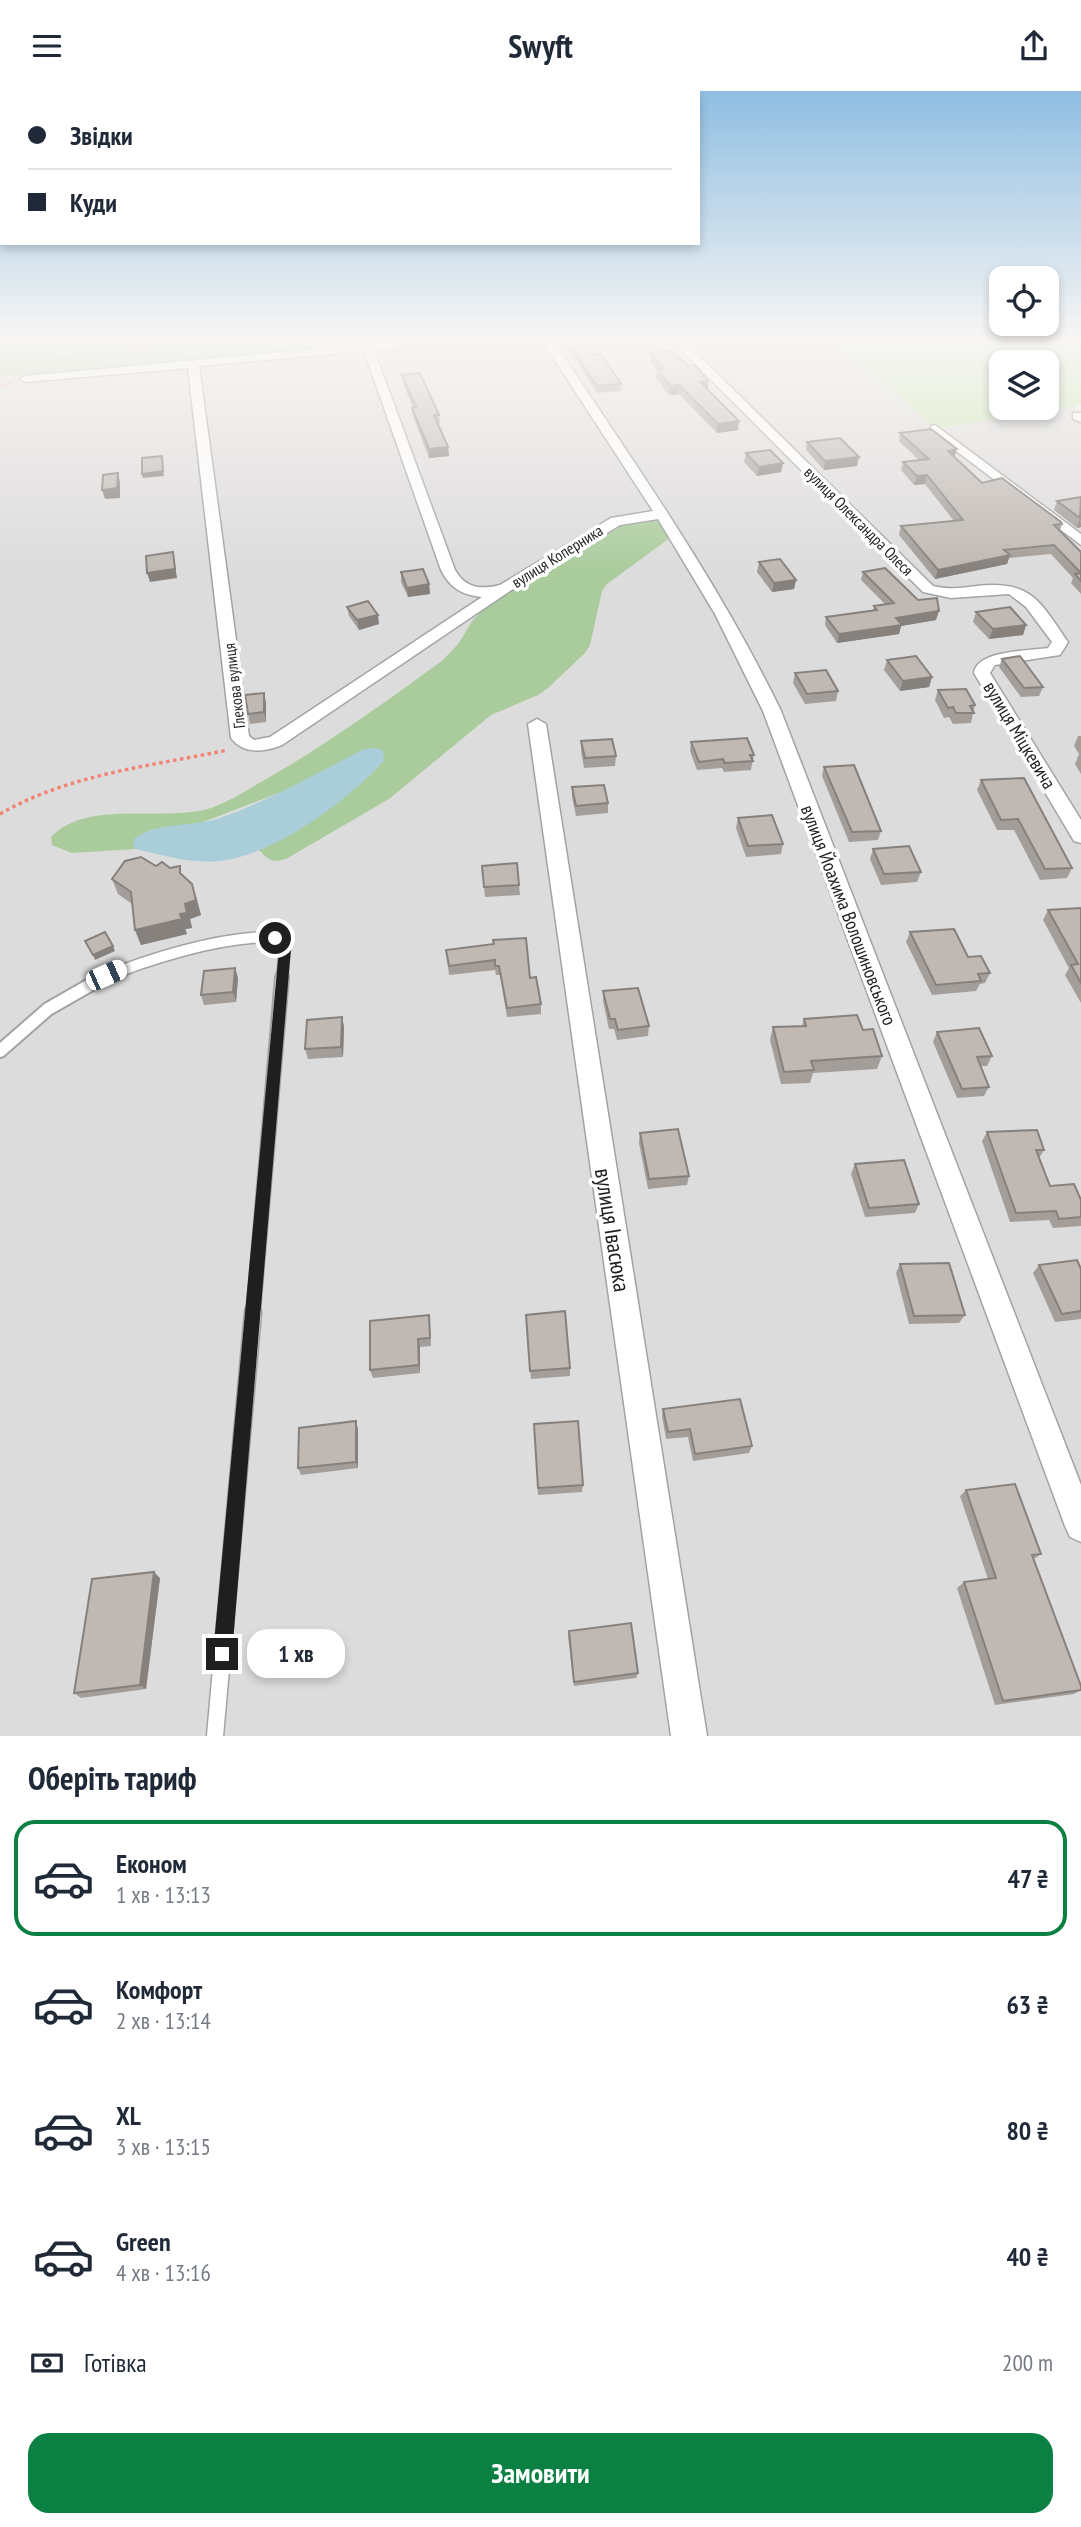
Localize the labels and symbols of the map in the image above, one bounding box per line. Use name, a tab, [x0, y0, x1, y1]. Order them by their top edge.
street label: вулиця Олександра Олеся	[800, 462, 918, 580]
street label: вулиця Коперника	[508, 520, 606, 592]
street label: Глекова вулиця	[219, 642, 249, 730]
street label: вулиця Міцкевича	[979, 677, 1061, 793]
street label: вулиця Йоахима Волошиновського	[796, 801, 902, 1029]
route start	[259, 922, 291, 954]
car	[83, 957, 130, 993]
street label: вулиця Івасюка	[589, 1166, 637, 1294]
callout: 1 хв	[246, 1629, 344, 1679]
route end	[206, 1638, 238, 1670]

